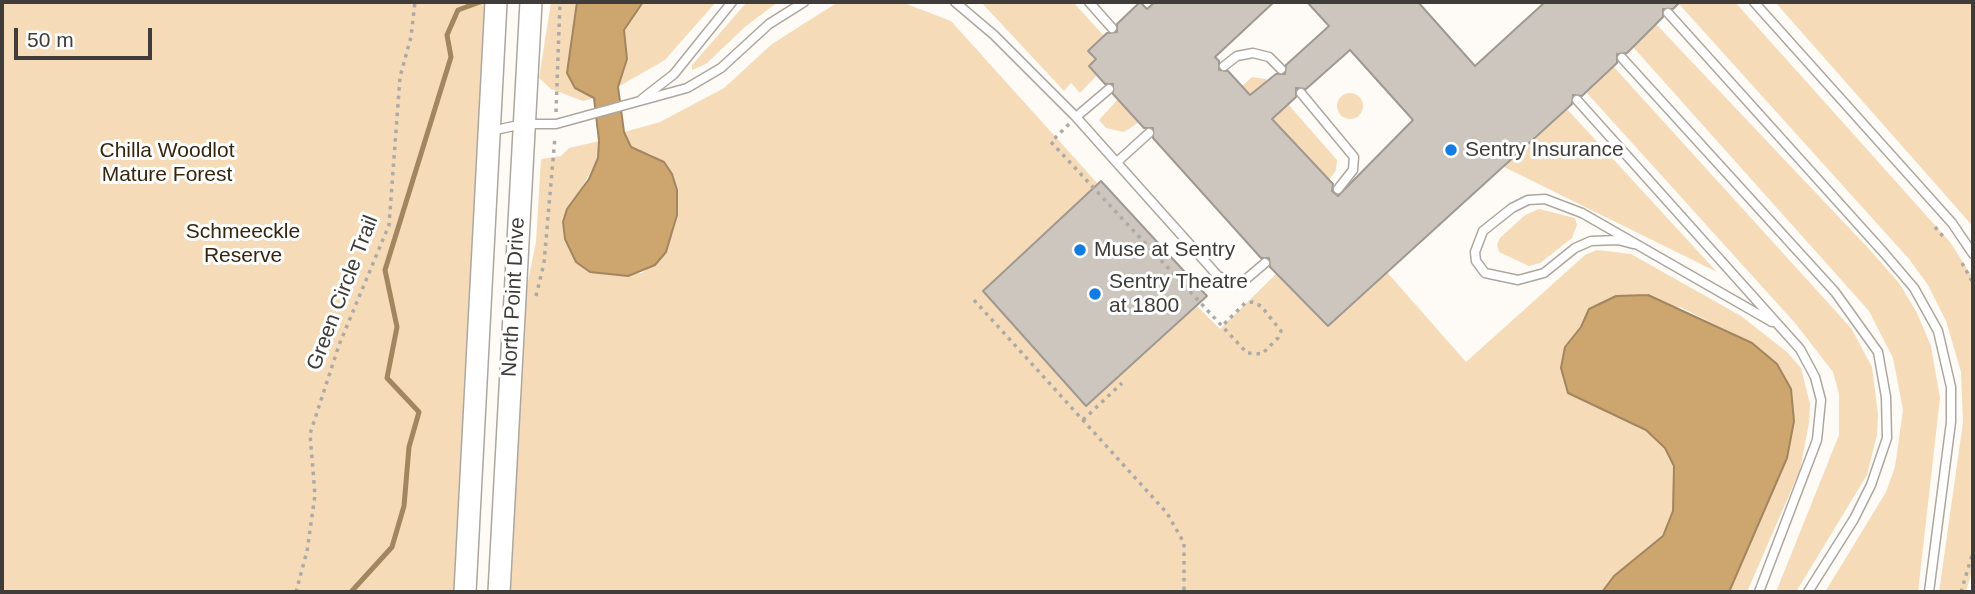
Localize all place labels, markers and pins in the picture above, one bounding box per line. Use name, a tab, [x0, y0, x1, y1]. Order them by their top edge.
place label: Sentry Insurance	[1465, 137, 1624, 163]
marker: Sentry Insurance	[1443, 142, 1459, 158]
place label: Muse at Sentry	[1094, 237, 1235, 263]
marker: Muse at Sentry	[1072, 242, 1088, 258]
place label: Sentry Theatre at 1800	[1109, 269, 1248, 319]
marker: Sentry Theatre at 1800	[1087, 286, 1103, 302]

